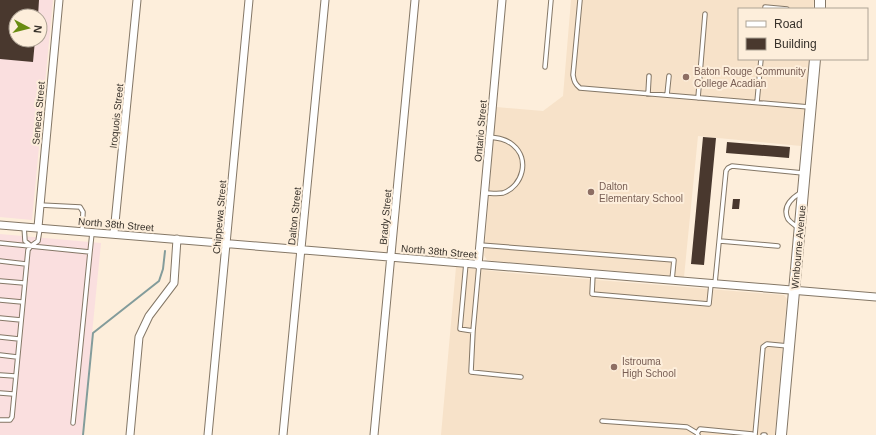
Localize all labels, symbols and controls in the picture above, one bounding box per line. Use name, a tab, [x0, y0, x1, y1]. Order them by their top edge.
north arrow	[8, 8, 48, 48]
legend	[738, 8, 868, 60]
text: Road	[774, 17, 803, 31]
text: N	[31, 25, 44, 34]
text: Building	[774, 37, 817, 51]
place label: Baton Rouge Community College Acadian	[694, 66, 806, 89]
marker: Baton Rouge Community College Acadian	[681, 72, 691, 82]
street label: Seneca Street	[30, 81, 47, 145]
street label: Iroquois Street	[108, 83, 125, 149]
street label: Ontario Street	[472, 99, 489, 163]
street label: Chippewa Street	[211, 180, 228, 254]
place label: Dalton Elementary School	[599, 181, 683, 204]
street label: Dalton Street	[286, 186, 303, 246]
marker: Dalton Elementary School	[586, 187, 596, 197]
street label: Brady Street	[378, 189, 393, 245]
street label: Winbourne Avenue	[789, 204, 808, 290]
street label: North 38th Street	[78, 216, 155, 233]
street label: North 38th Street	[401, 243, 478, 260]
place label: Istrouma High School	[622, 356, 676, 379]
marker: Istrouma High School	[609, 362, 619, 372]

